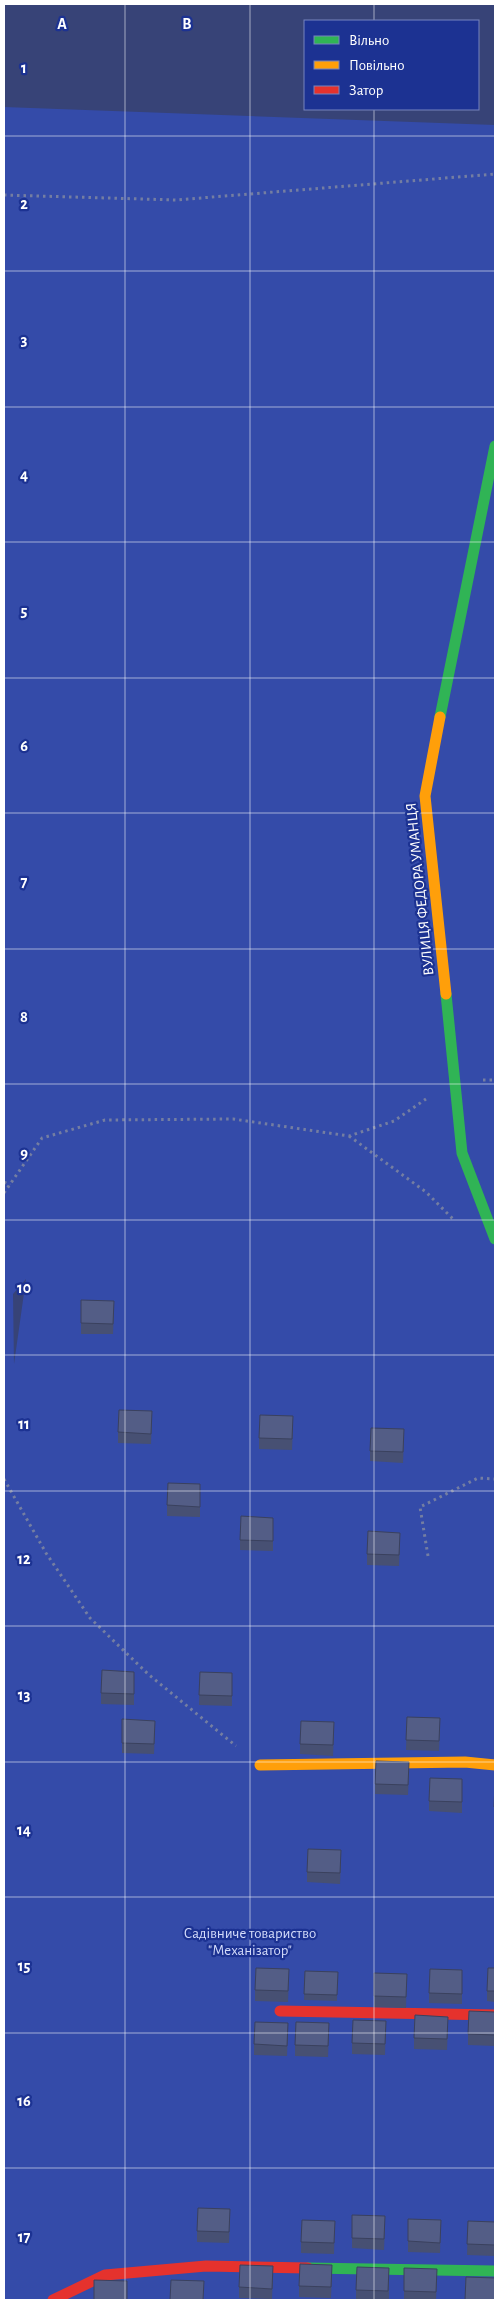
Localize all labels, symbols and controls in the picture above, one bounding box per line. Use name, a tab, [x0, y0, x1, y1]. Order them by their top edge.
text: A	[57, 16, 67, 32]
text: B	[182, 16, 192, 32]
legend	[304, 20, 479, 110]
text: Вільно	[349, 33, 389, 48]
text: Повільно	[349, 58, 405, 73]
text: 1	[21, 60, 27, 76]
text: Затор	[349, 83, 384, 98]
text: 2	[20, 196, 28, 212]
text: 3	[21, 332, 28, 348]
text: 4	[20, 467, 28, 483]
text: 5	[21, 603, 28, 619]
text: 6	[20, 738, 28, 754]
street label: ВУЛИЦЯ ФЕДОРА УМАНЦЯ	[403, 802, 437, 976]
text: 7	[21, 874, 28, 890]
text: 8	[20, 1009, 28, 1025]
text: 9	[20, 1145, 28, 1161]
text: 10	[17, 1280, 31, 1296]
text: 11	[18, 1416, 30, 1432]
text: 12	[17, 1551, 31, 1567]
text: 13	[18, 1687, 30, 1703]
text: 14	[17, 1822, 31, 1838]
park label: Садівниче товариство "Механізатор"	[184, 1926, 316, 1958]
text: 15	[18, 1958, 30, 1974]
text: 16	[17, 2093, 31, 2109]
text: 17	[18, 2229, 30, 2245]

